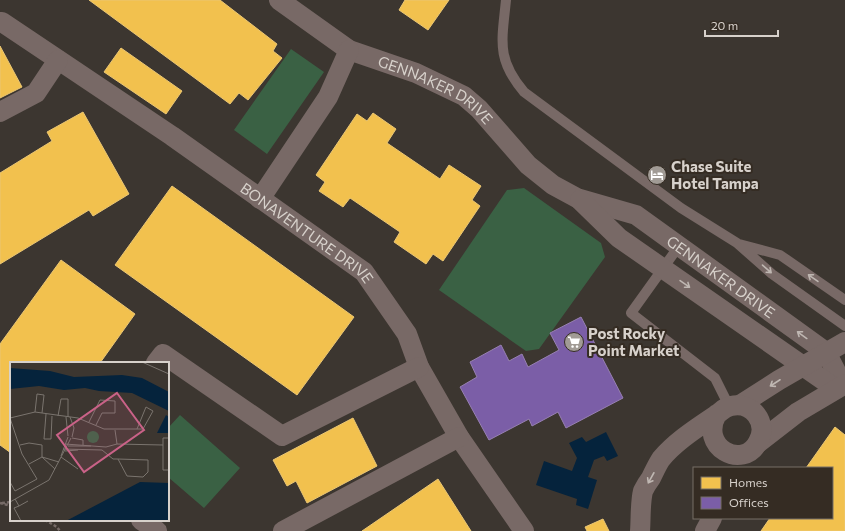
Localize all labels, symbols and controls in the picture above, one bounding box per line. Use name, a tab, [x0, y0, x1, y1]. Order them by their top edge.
scale bar	[705, 12, 778, 38]
text: 20 m	[711, 18, 738, 32]
street label: GENNAKER DRIVE	[376, 52, 497, 128]
place label: Chase Suite Hotel Tampa	[671, 157, 759, 192]
hotel icon: Chase Suite Hotel Tampa	[646, 164, 668, 186]
street label: BONAVENTURE DRIVE	[237, 179, 378, 286]
street label: GENNAKER DRIVE	[663, 231, 779, 322]
one-way arrow	[761, 264, 771, 273]
one-way arrow	[808, 274, 819, 282]
one-way arrow	[680, 280, 691, 288]
place label: Post Rocky Point Market	[588, 324, 679, 359]
supermarket icon: Post Rocky Point Market	[563, 331, 585, 353]
one-way arrow	[796, 331, 807, 339]
inset map	[10, 362, 169, 521]
one-way arrow	[770, 379, 781, 387]
legend	[693, 467, 833, 519]
one-way arrow	[646, 472, 654, 484]
text: Homes	[729, 475, 767, 489]
text: Offices	[729, 495, 769, 509]

